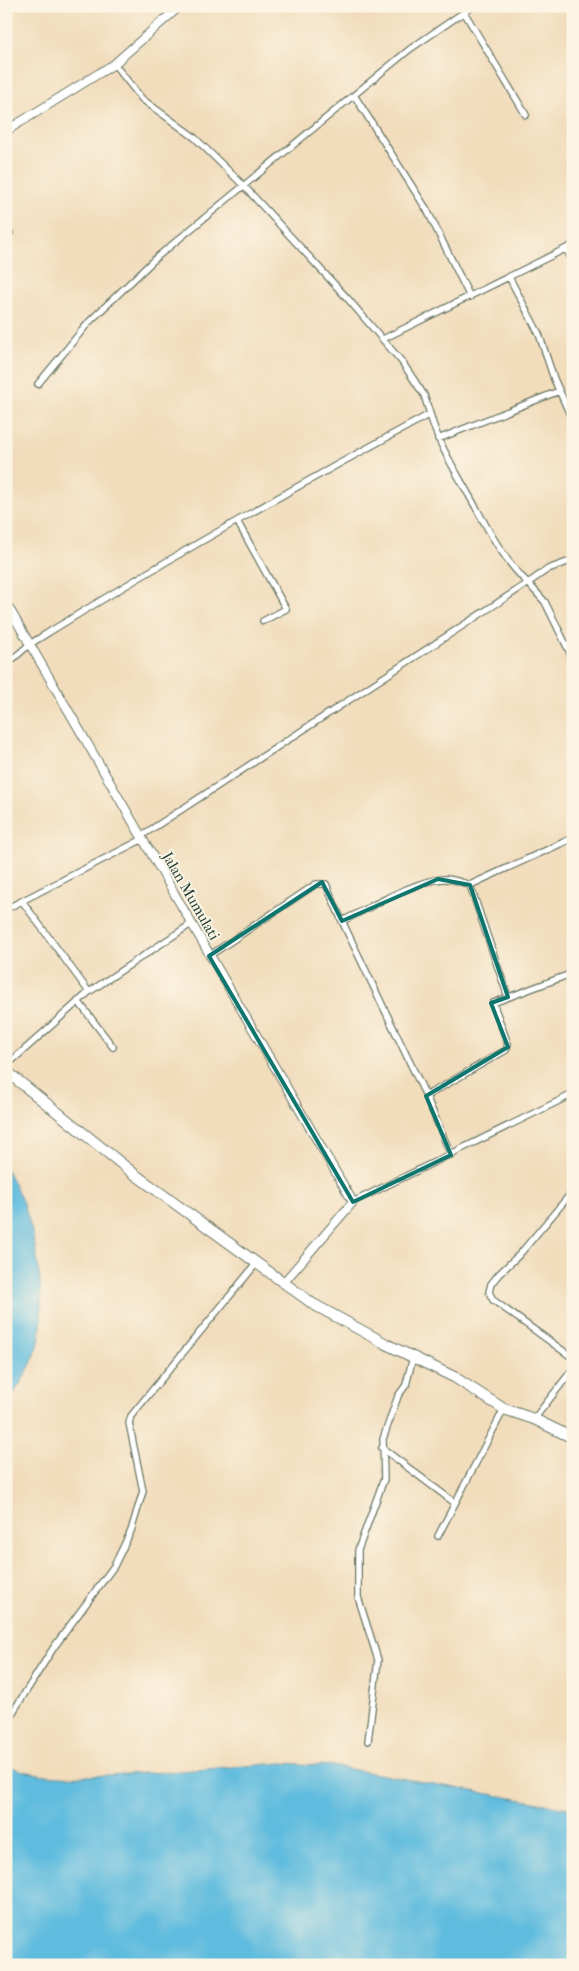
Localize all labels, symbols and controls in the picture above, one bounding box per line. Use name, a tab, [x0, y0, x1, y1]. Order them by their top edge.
street label: Jalan Mumulati	[158, 848, 224, 944]

